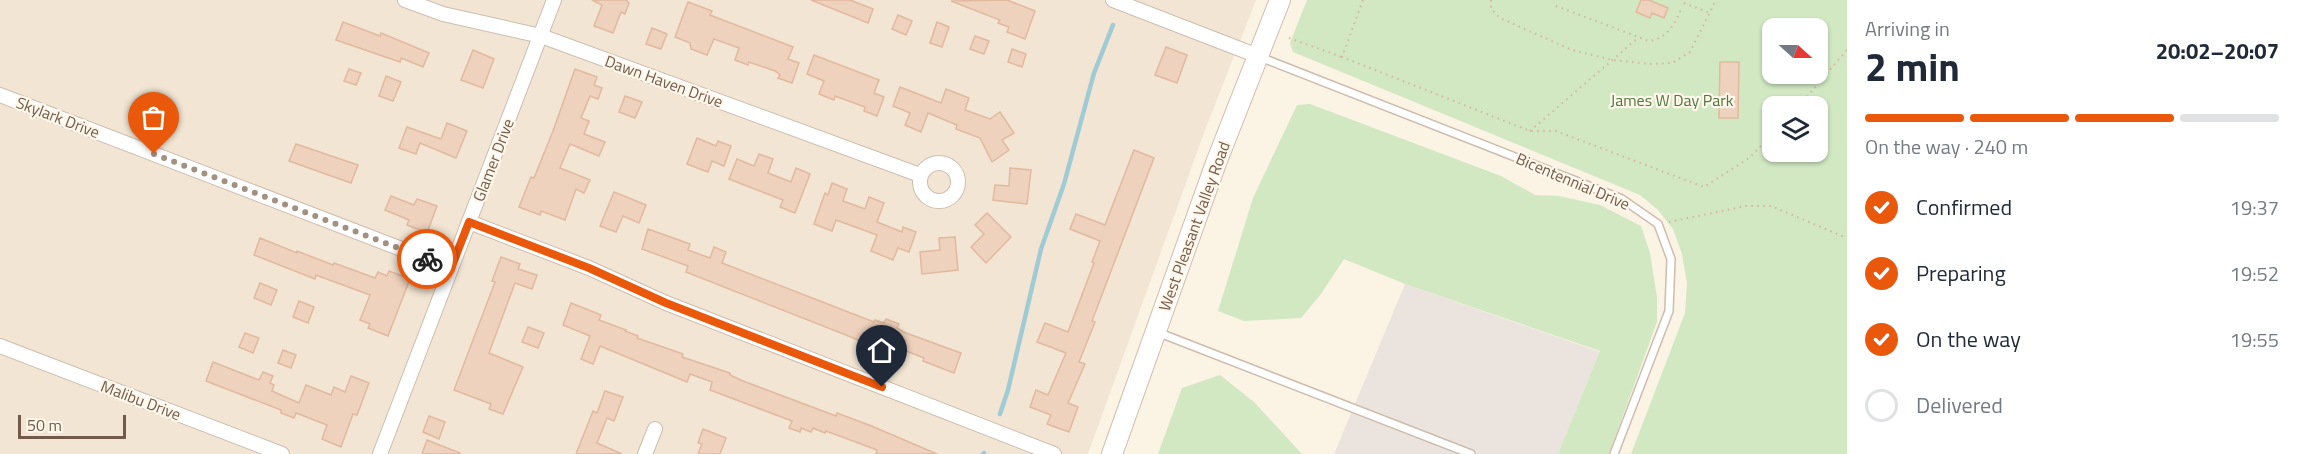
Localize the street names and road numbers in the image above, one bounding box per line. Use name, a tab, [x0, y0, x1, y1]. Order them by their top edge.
street label: Dawn Haven Drive	[602, 48, 726, 114]
street label: Skylark Drive	[13, 90, 103, 144]
street label: Glamer Drive	[466, 115, 520, 205]
street label: West Pleasant Valley Road	[1152, 138, 1236, 314]
street label: Bicentennial Drive	[1512, 146, 1634, 216]
street label: Malibu Drive	[97, 374, 185, 426]

